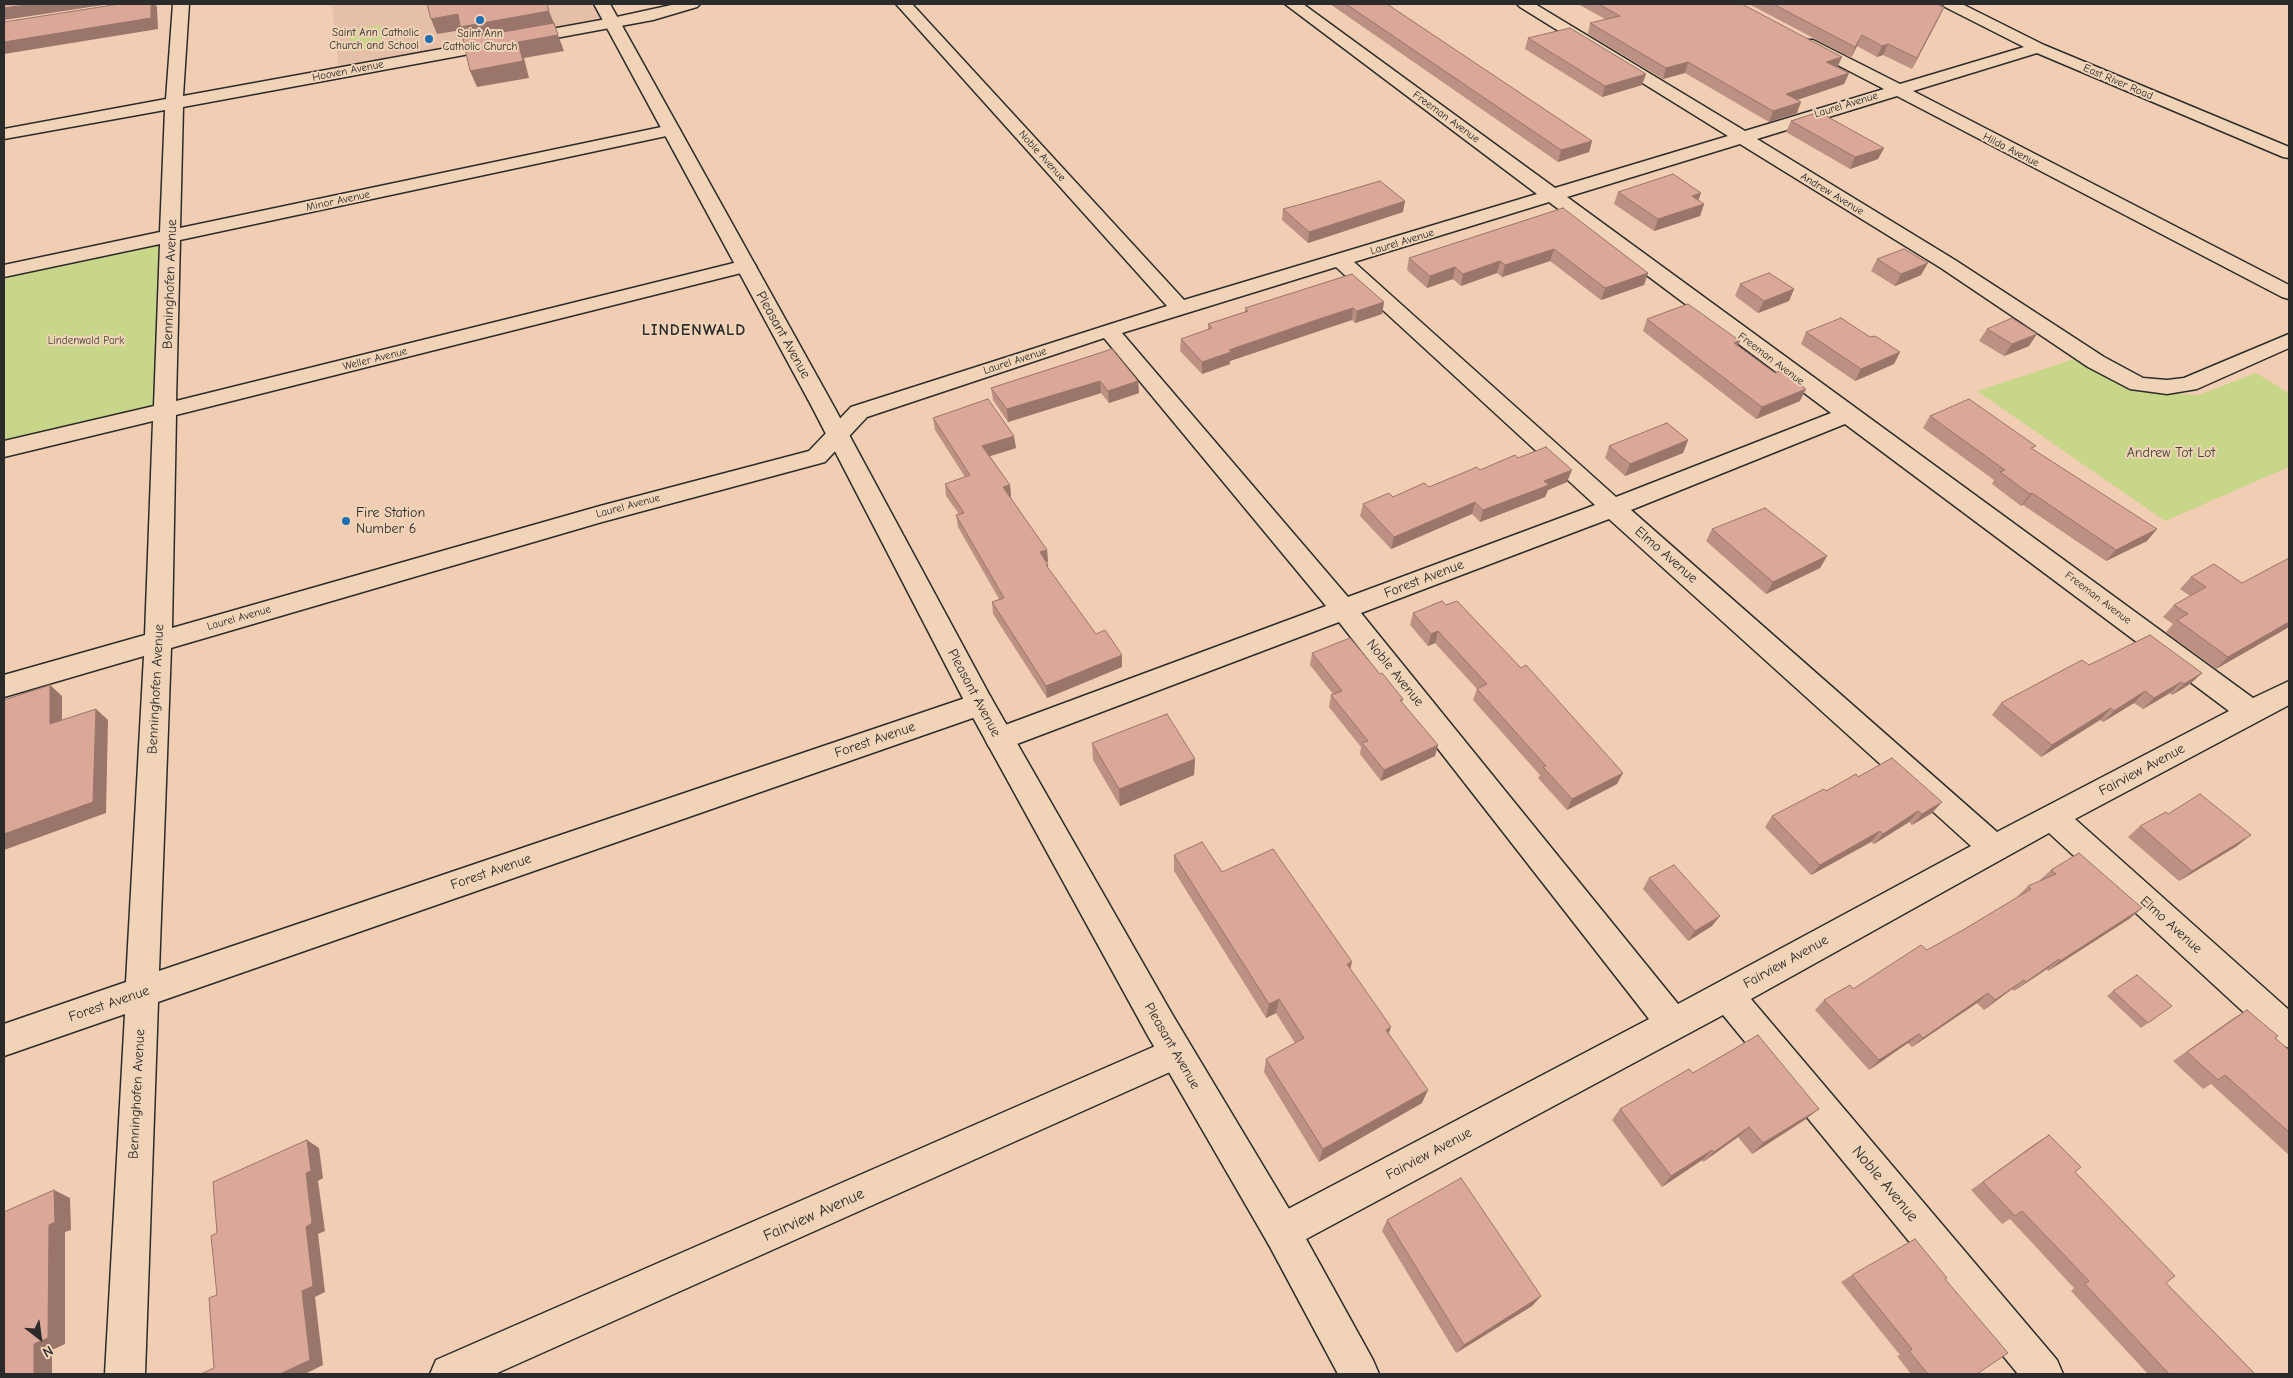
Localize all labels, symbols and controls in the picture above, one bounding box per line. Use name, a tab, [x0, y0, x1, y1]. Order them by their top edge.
marker: Saint Ann Catholic Church	[474, 14, 486, 26]
place label: Saint Ann Catholic Church and School	[329, 26, 419, 52]
place label: Saint Ann Catholic Church	[443, 27, 517, 53]
marker: Saint Ann Catholic Church and School	[423, 33, 435, 45]
street label: Hooven Avenue	[311, 58, 385, 84]
street label: East River Road	[2081, 61, 2155, 103]
street label: Freeman Avenue	[1410, 88, 1482, 146]
street label: Laurel Avenue	[1813, 89, 1879, 121]
street label: Noble Avenue	[1016, 128, 1068, 184]
street label: Hilda Avenue	[1981, 130, 2041, 170]
street label: Andrew Avenue	[1798, 170, 1866, 218]
street label: Minor Avenue	[305, 188, 371, 214]
street label: Benninghofen Avenue	[159, 219, 181, 349]
street label: Laurel Avenue	[1369, 226, 1435, 258]
street label: Pleasant Avenue	[752, 288, 814, 382]
district label: LINDENWALD	[640, 320, 748, 340]
street label: Freeman Avenue	[1735, 330, 1807, 388]
park label: Lindenwald Park	[48, 334, 124, 348]
street label: Weller Avenue	[341, 345, 409, 373]
street label: Laurel Avenue	[982, 345, 1048, 377]
park label: Andrew Tot Lot	[2127, 445, 2215, 461]
street label: Laurel Avenue	[594, 491, 662, 521]
place label: Fire Station Number 6	[356, 505, 425, 538]
marker: Fire Station Number 6	[340, 515, 352, 527]
street label: Elmo Avenue	[1631, 523, 1701, 587]
street label: Forest Avenue	[1382, 556, 1466, 602]
street label: Freeman Avenue	[2062, 569, 2134, 627]
street label: Laurel Avenue	[206, 603, 272, 633]
street label: Benninghofen Avenue	[144, 624, 168, 754]
street label: Noble Avenue	[1363, 636, 1427, 710]
street label: Pleasant Avenue	[944, 646, 1004, 740]
street label: Forest Avenue	[832, 718, 918, 762]
street label: Fairview Avenue	[2096, 740, 2188, 800]
street label: Forest Avenue	[448, 850, 534, 894]
street label: Elmo Avenue	[2136, 893, 2206, 957]
street label: Fairview Avenue	[1740, 932, 1832, 992]
street label: Forest Avenue	[66, 982, 152, 1026]
street label: Pleasant Avenue	[1140, 1000, 1204, 1092]
street label: Benninghofen Avenue	[125, 1029, 149, 1159]
street label: Fairview Avenue	[1383, 1124, 1475, 1184]
street label: Noble Avenue	[1848, 1142, 1922, 1226]
street label: Fairview Avenue	[761, 1184, 867, 1246]
north arrow	[15, 1313, 65, 1363]
text: N	[40, 1342, 56, 1361]

